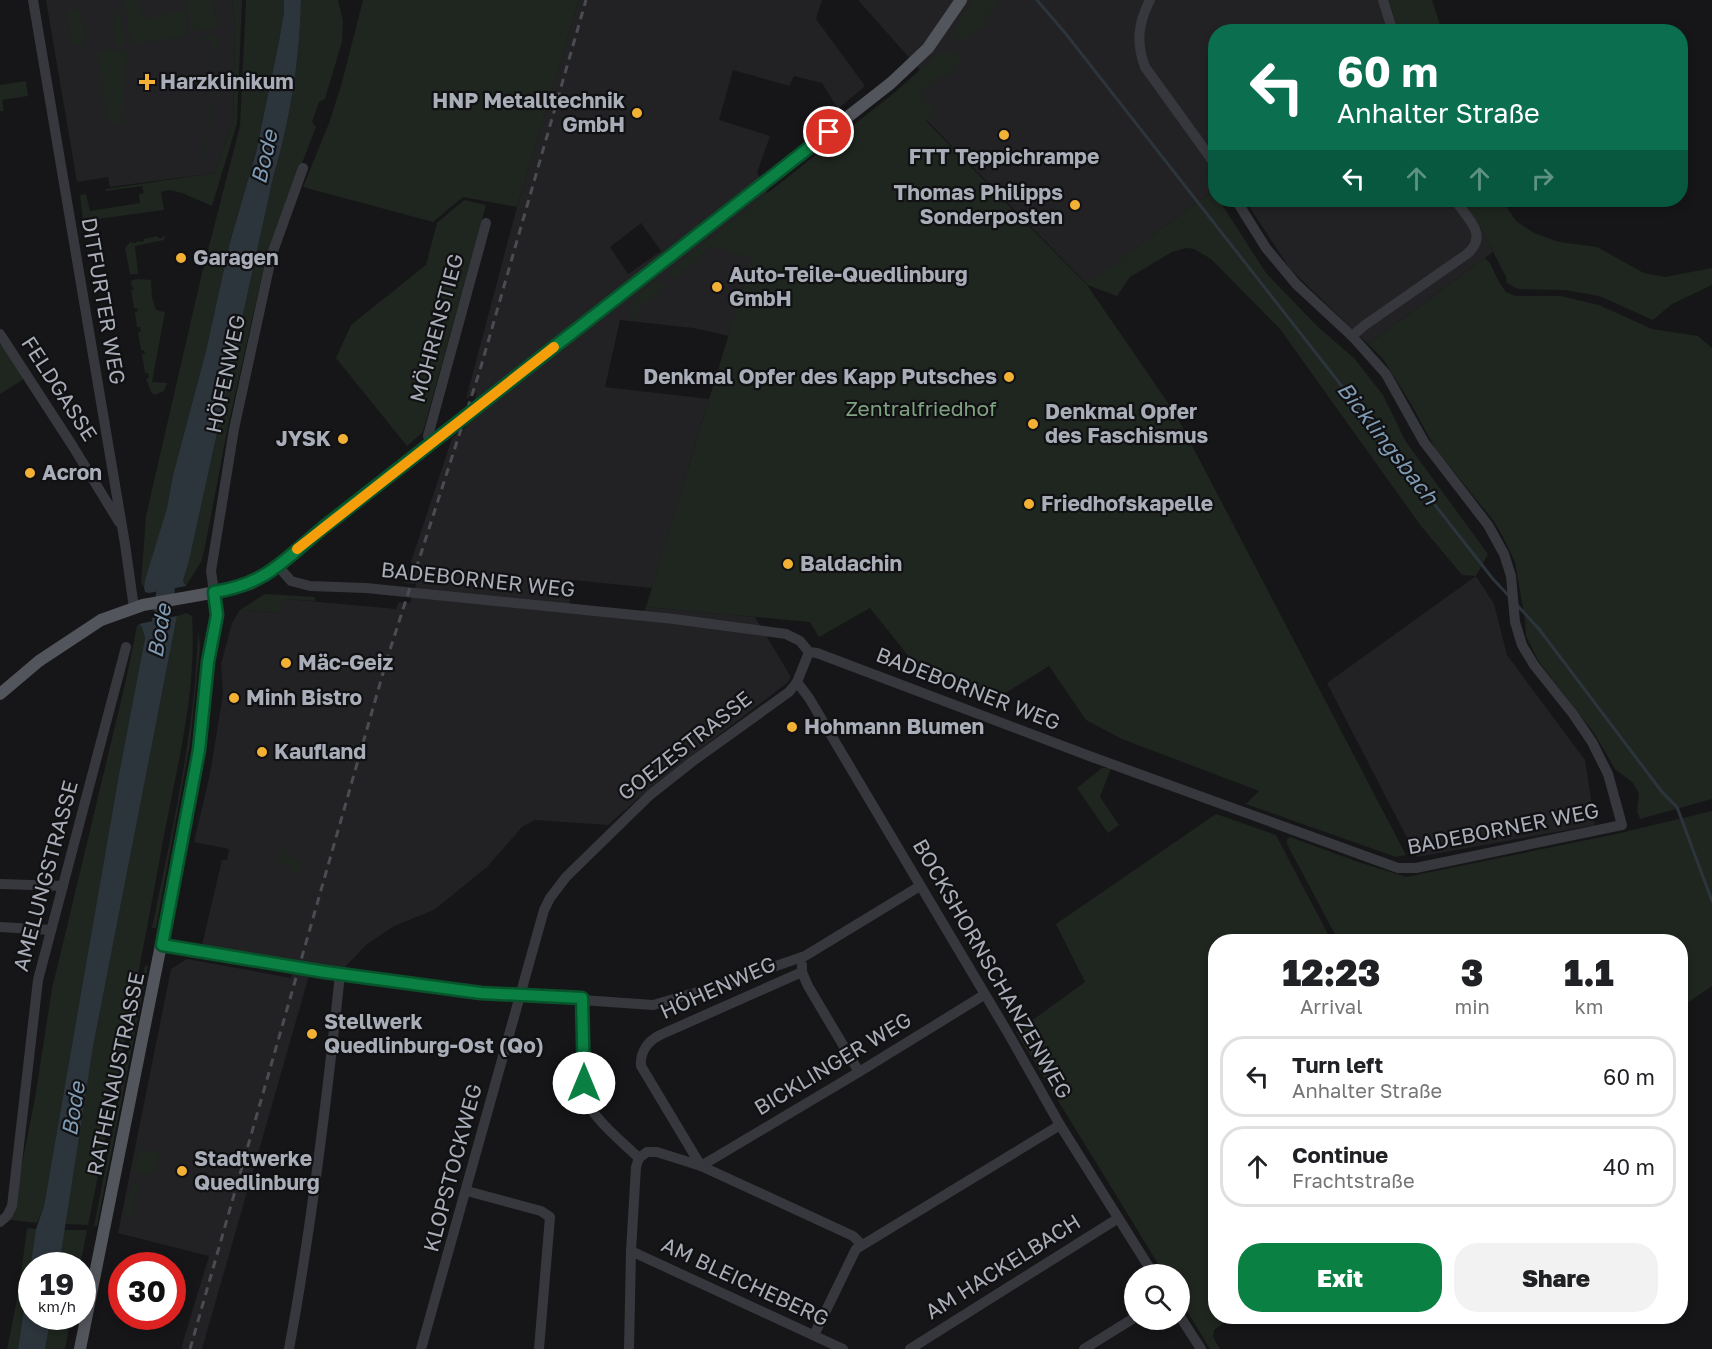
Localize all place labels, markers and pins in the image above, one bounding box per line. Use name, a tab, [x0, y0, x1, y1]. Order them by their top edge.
place label: Harzklinikum	[160, 68, 294, 94]
marker: Harzklinikum	[138, 73, 156, 91]
place label: HNP Metalltechnik GmbH	[432, 87, 625, 137]
marker: HNP Metalltechnik GmbH	[630, 106, 644, 120]
pin	[803, 106, 854, 157]
marker: FTT Teppichrampe	[997, 128, 1011, 142]
place label: FTT Teppichrampe	[909, 143, 1099, 169]
place label: Thomas Philipps Sonderposten	[894, 179, 1063, 229]
marker: Thomas Philipps Sonderposten	[1068, 198, 1082, 212]
place label: Garagen	[193, 244, 279, 270]
marker: Garagen	[174, 251, 188, 265]
place label: Auto-Teile-Quedlinburg GmbH	[729, 261, 968, 311]
marker: Auto-Teile-Quedlinburg GmbH	[710, 280, 724, 294]
place label: Denkmal Opfer des Kapp Putsches	[643, 363, 997, 389]
marker: Denkmal Opfer des Kapp Putsches	[1002, 370, 1016, 384]
place label: Denkmal Opfer des Faschismus	[1045, 398, 1208, 448]
marker: Denkmal Opfer des Faschismus	[1026, 417, 1040, 431]
place label: JYSK	[276, 425, 331, 451]
marker: JYSK	[336, 432, 350, 446]
place label: Acron	[42, 459, 102, 485]
marker: Acron	[23, 466, 37, 480]
place label: Friedhofskapelle	[1041, 490, 1213, 516]
marker: Friedhofskapelle	[1022, 497, 1036, 511]
place label: Baldachin	[800, 550, 902, 576]
marker: Baldachin	[781, 557, 795, 571]
place label: Mäc-Geiz	[298, 649, 394, 675]
marker: Mäc-Geiz	[279, 656, 293, 670]
place label: Minh Bistro	[246, 684, 362, 710]
marker: Minh Bistro	[227, 691, 241, 705]
place label: Hohmann Blumen	[804, 713, 984, 739]
marker: Hohmann Blumen	[785, 720, 799, 734]
place label: Kaufland	[274, 738, 366, 764]
marker: Kaufland	[255, 745, 269, 759]
place label: Stellwerk Quedlinburg-Ost (Qo)	[324, 1008, 544, 1058]
marker: Stellwerk Quedlinburg-Ost (Qo)	[305, 1027, 319, 1041]
place label: Stadtwerke Quedlinburg	[194, 1145, 320, 1195]
marker: Stadtwerke Quedlinburg	[175, 1164, 189, 1178]

